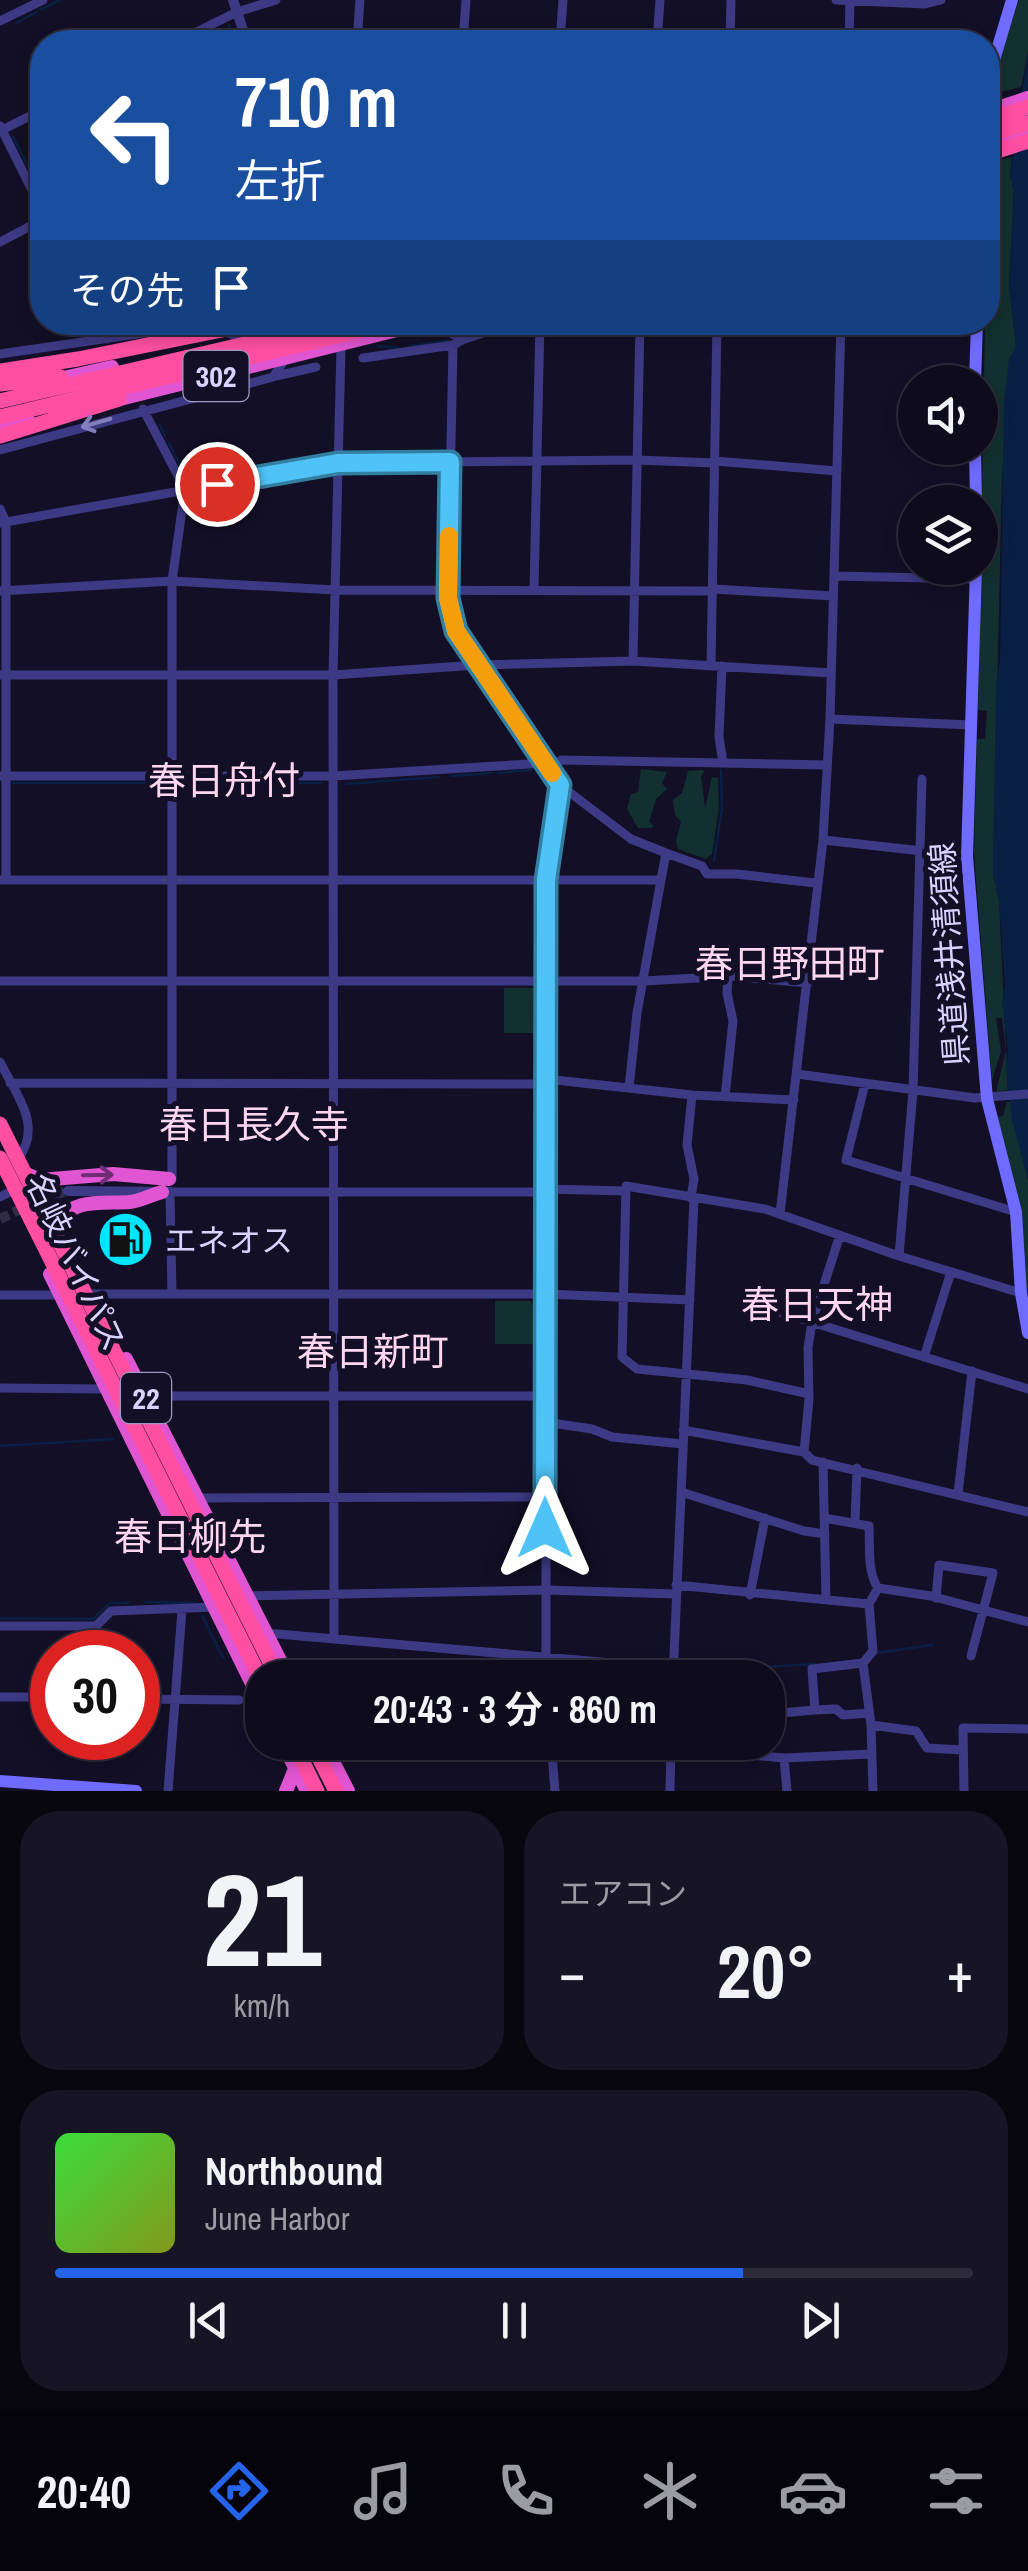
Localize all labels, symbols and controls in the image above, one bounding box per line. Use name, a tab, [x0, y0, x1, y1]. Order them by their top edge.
text: 710 m	[235, 55, 398, 149]
icon: left	[70, 70, 200, 200]
text: 左折	[235, 150, 325, 211]
icon: arrive	[204, 260, 259, 315]
text: その先	[70, 265, 184, 316]
road number: 302	[184, 351, 248, 401]
map controls	[898, 365, 998, 585]
button: sound	[898, 365, 998, 465]
one-way arrow	[81, 415, 112, 433]
pin	[175, 442, 260, 527]
icon: arrive	[190, 457, 245, 512]
button: layers	[898, 485, 998, 585]
district label: 春日舟付	[148, 755, 300, 806]
street label: 県道浅井清須線	[920, 841, 978, 1067]
district label: 春日野田町	[695, 938, 885, 989]
district label: 春日長久寺	[159, 1099, 349, 1150]
street label: 名岐バイパス	[16, 1166, 136, 1358]
one-way arrow	[82, 1166, 114, 1184]
fuel station icon: エネオス	[96, 1210, 156, 1270]
place label: エネオス	[165, 1219, 293, 1262]
district label: 春日天神	[741, 1279, 893, 1330]
district label: 春日新町	[297, 1326, 449, 1377]
road number: 22	[121, 1373, 171, 1423]
position arrow	[493, 1476, 597, 1580]
district label: 春日柳先	[114, 1511, 266, 1562]
speed limit sign: 30	[30, 1630, 160, 1760]
text: 20:43 · 3 分 · 860 m	[373, 1684, 657, 1735]
text: 21	[203, 1831, 321, 2007]
text: エアコン	[559, 1872, 687, 1915]
text: 20°	[717, 1920, 815, 2021]
text: −	[559, 1935, 585, 2009]
text: +	[947, 1935, 973, 2009]
text: km/h	[234, 1984, 290, 2027]
text: Northbound	[205, 2146, 383, 2197]
text: June Harbor	[205, 2197, 349, 2240]
icon: previous	[181, 2293, 236, 2348]
icon: pause	[487, 2293, 542, 2348]
icon: next	[793, 2293, 848, 2348]
icon: directions	[204, 2456, 274, 2526]
icon: music	[348, 2456, 418, 2526]
icon: phone	[491, 2456, 561, 2526]
icon: climate	[635, 2456, 705, 2526]
icon: car	[778, 2456, 848, 2526]
icon: filters	[921, 2456, 991, 2526]
text: 20:40	[37, 2461, 131, 2522]

